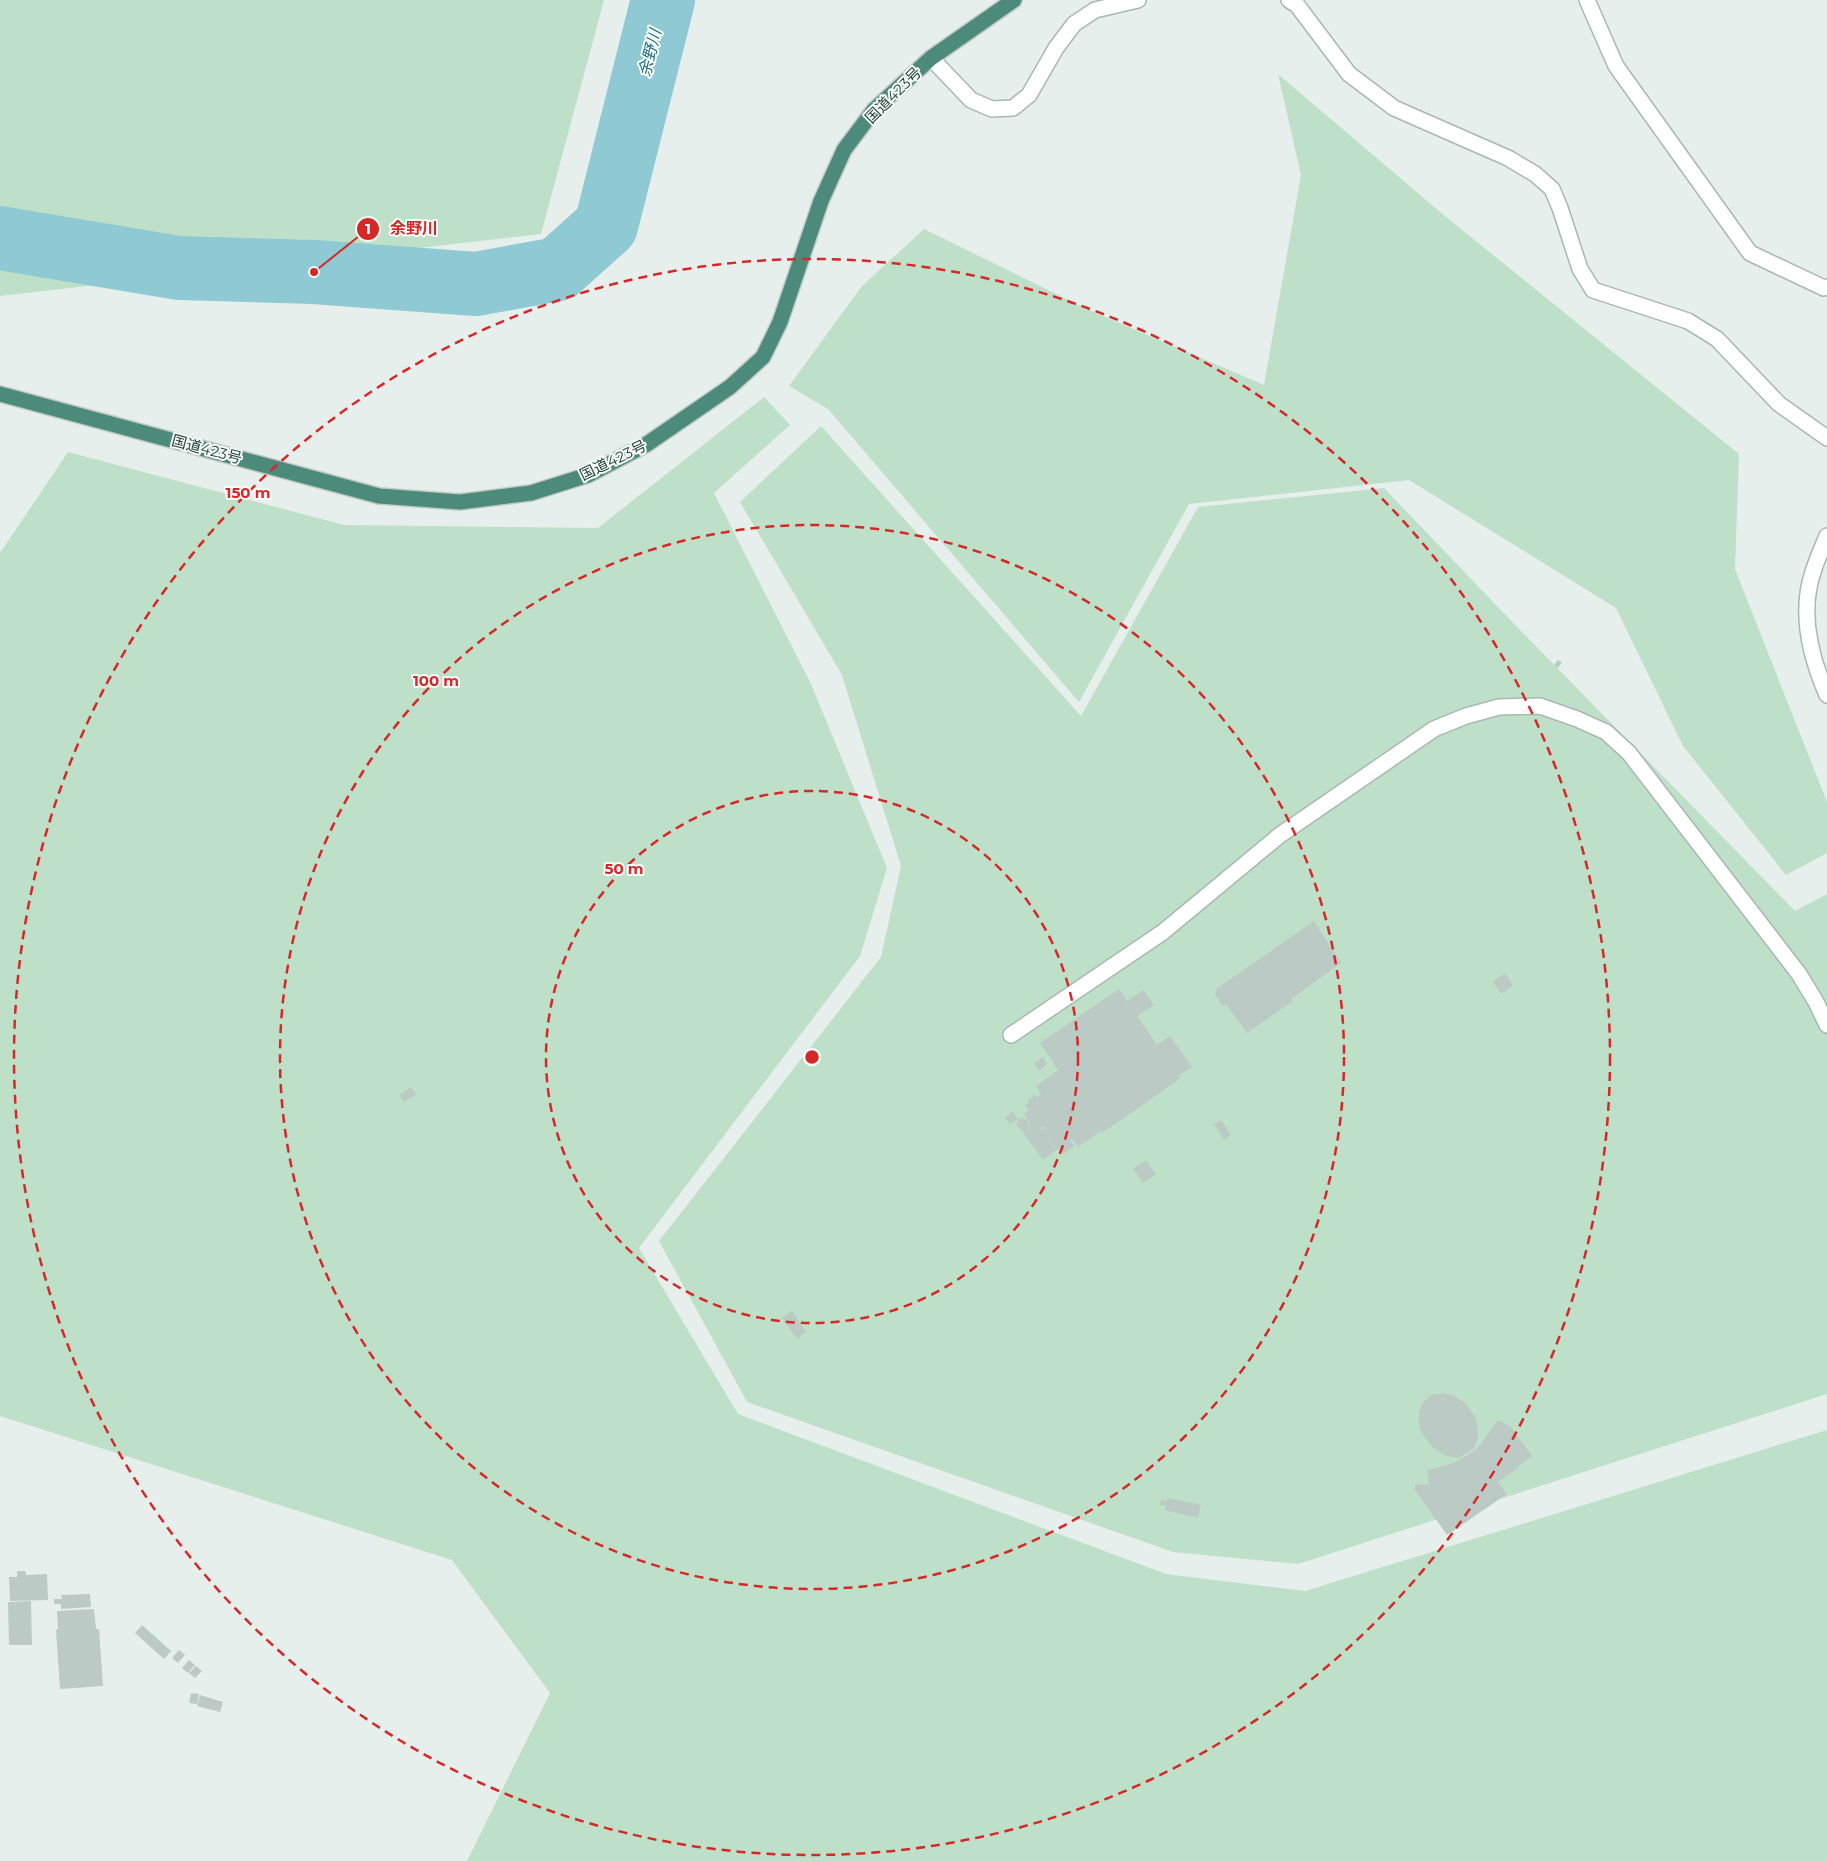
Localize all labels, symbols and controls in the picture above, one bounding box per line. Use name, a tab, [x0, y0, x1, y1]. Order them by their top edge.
water label: 余野川	[635, 25, 666, 79]
street label: 国道423号	[861, 63, 925, 127]
callout: 余野川	[355, 213, 448, 244]
text: 1	[365, 219, 371, 238]
text: 余野川	[390, 219, 438, 238]
street label: 国道423号	[170, 431, 244, 467]
street label: 国道423号	[577, 436, 649, 484]
text: 150 m	[226, 483, 270, 502]
text: 100 m	[413, 671, 459, 690]
text: 50 m	[604, 859, 644, 878]
centre of rings	[803, 1048, 821, 1066]

